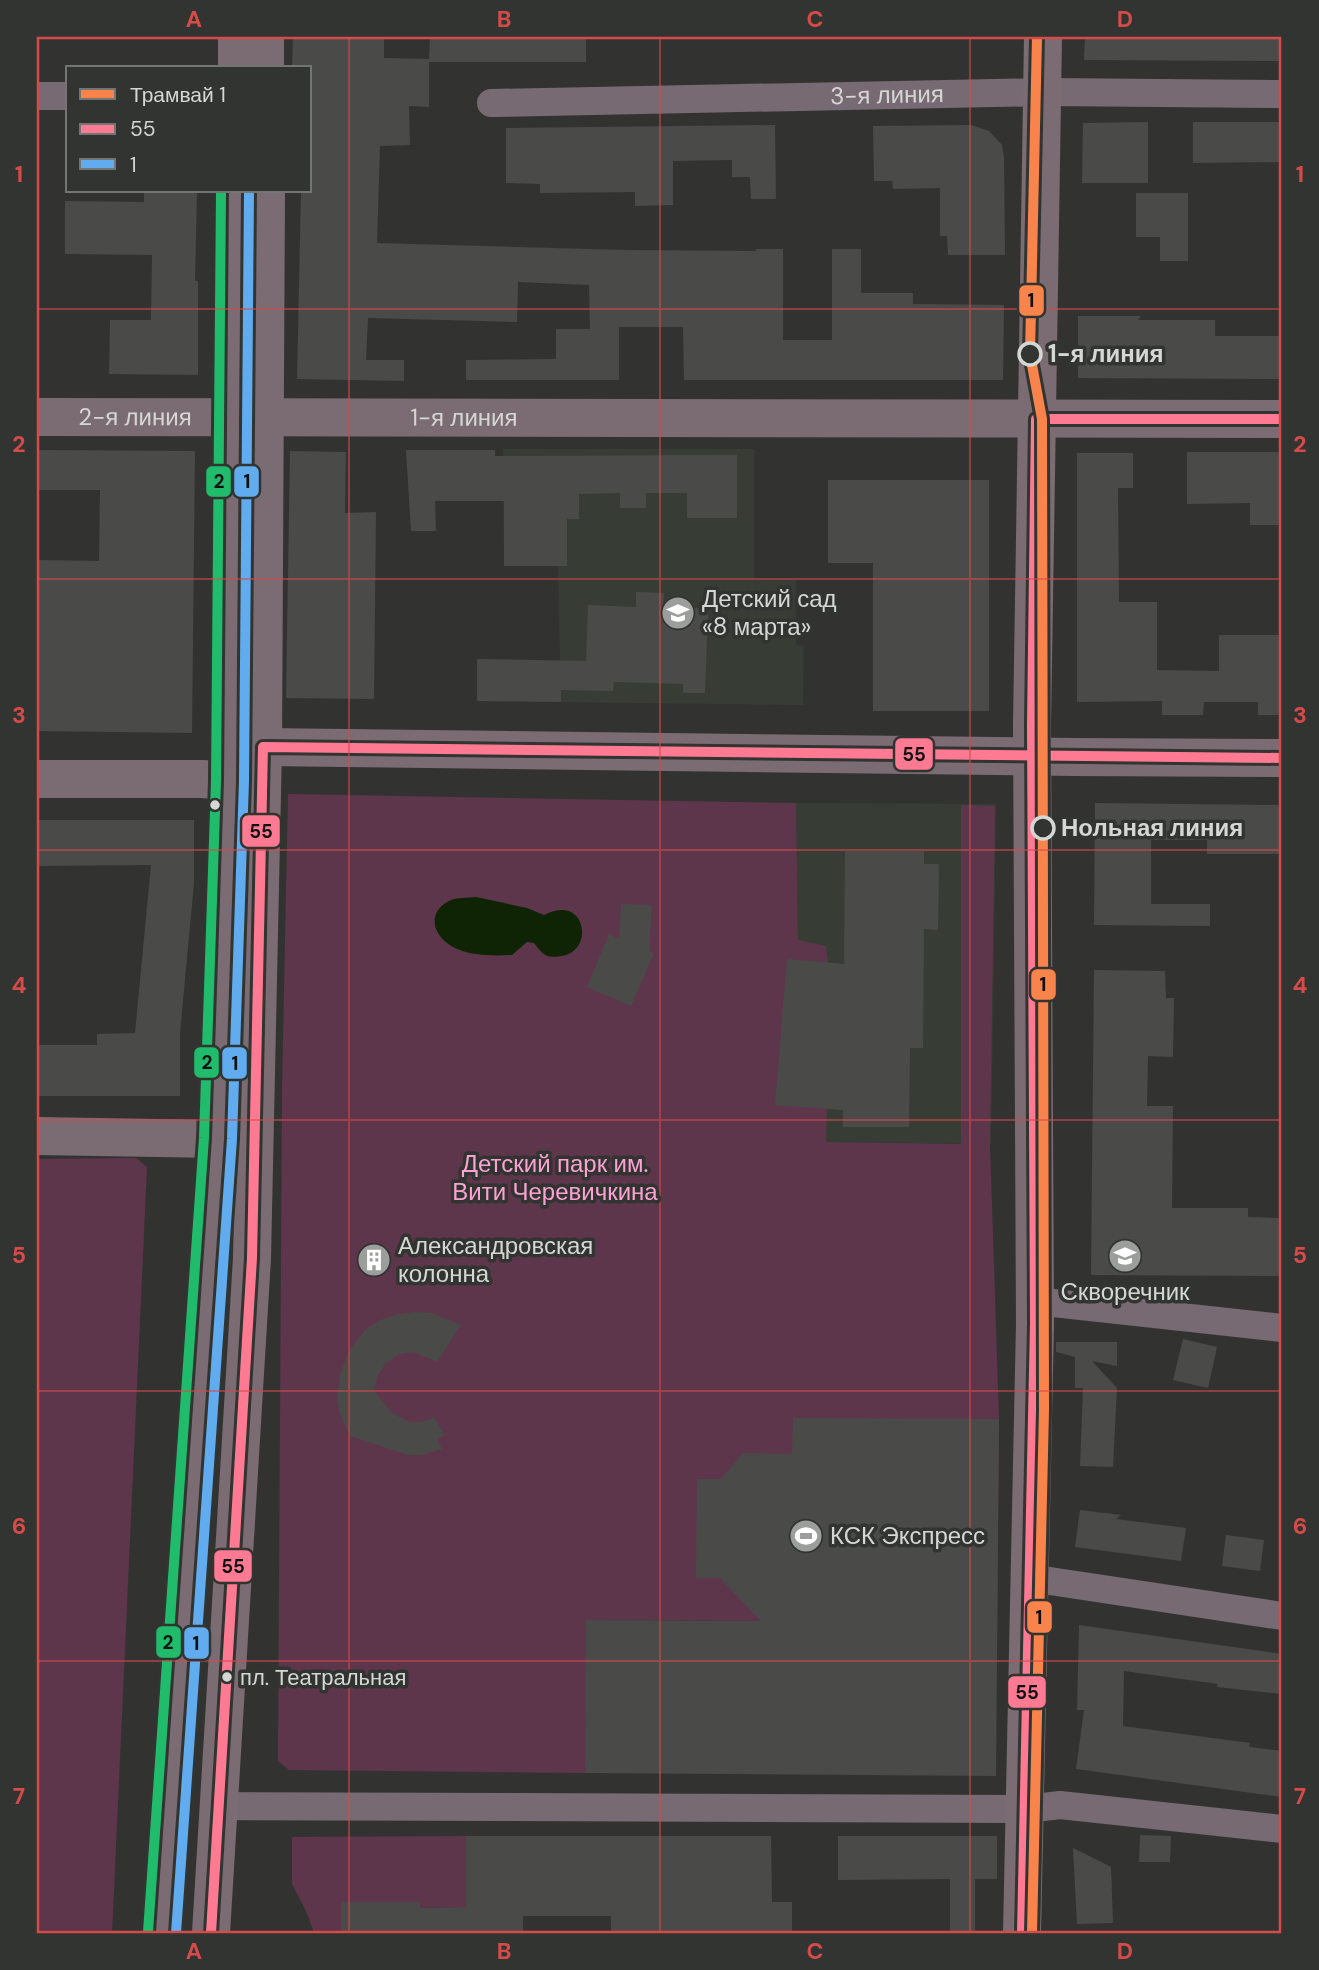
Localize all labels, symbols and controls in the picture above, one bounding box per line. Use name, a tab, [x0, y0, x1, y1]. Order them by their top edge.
text: A	[186, 4, 202, 34]
text: B	[497, 4, 511, 34]
text: C	[807, 4, 823, 34]
text: D	[1117, 4, 1133, 34]
legend	[66, 66, 312, 192]
street label: 3-я линия	[830, 78, 944, 111]
text: Трамвай 1	[130, 81, 226, 109]
text: 55	[130, 115, 156, 143]
text: 1	[130, 151, 137, 179]
text: 1	[15, 159, 23, 189]
text: 1	[1296, 159, 1304, 189]
line badge: 1	[1018, 284, 1045, 317]
text: 1	[1028, 288, 1034, 313]
place label: 1-я линия	[1048, 338, 1163, 369]
marker: 1-я линия	[1018, 342, 1042, 366]
street label: 2-я линия	[78, 401, 192, 432]
street label: 1-я линия	[410, 402, 518, 433]
text: 2	[12, 429, 26, 459]
text: 2	[1293, 429, 1307, 459]
line badge: 2	[205, 465, 232, 498]
line badge: 1	[233, 465, 260, 498]
text: 2	[214, 469, 225, 494]
text: 1	[244, 469, 250, 494]
place label: Детский сад «8 марта»	[702, 583, 837, 642]
school or university icon: Детский сад «8 марта»	[659, 594, 697, 632]
text: 3	[12, 700, 26, 730]
text: 3	[1293, 700, 1307, 730]
line badge: 55	[894, 737, 934, 771]
text: 55	[902, 742, 926, 767]
unlabelled marker	[208, 798, 222, 812]
place label: Нольная линия	[1061, 812, 1243, 843]
line badge: 55	[241, 814, 281, 848]
marker: Нольная линия	[1031, 816, 1055, 840]
text: 55	[249, 819, 273, 844]
line badge: 1	[1030, 968, 1057, 1001]
text: 4	[12, 970, 27, 1000]
text: 4	[1293, 970, 1308, 1000]
text: 1	[1040, 972, 1046, 997]
line badge: 2	[193, 1046, 220, 1079]
line badge: 1	[221, 1046, 248, 1080]
text: 2	[202, 1050, 213, 1075]
text: 1	[232, 1051, 238, 1076]
park label: Детский парк им. Вити Черевичкина	[452, 1148, 658, 1207]
place label: Александровская колонна	[398, 1230, 593, 1289]
school or university icon: Скворечник	[1106, 1237, 1144, 1275]
text: 5	[12, 1240, 26, 1270]
text: 5	[1293, 1240, 1307, 1270]
building icon: Александровская колонна	[355, 1241, 393, 1279]
place label: Скворечник	[1060, 1276, 1190, 1307]
text: 6	[12, 1511, 26, 1541]
text: 6	[1293, 1511, 1307, 1541]
sports icon: КСК Экспресс	[787, 1517, 825, 1555]
place label: КСК Экспресс	[830, 1520, 985, 1551]
line badge: 55	[213, 1549, 253, 1583]
text: 55	[221, 1554, 245, 1579]
line badge: 1	[1026, 1600, 1053, 1634]
text: 1	[1036, 1605, 1042, 1630]
line badge: 2	[155, 1625, 182, 1659]
line badge: 1	[183, 1626, 210, 1660]
text: 2	[163, 1630, 174, 1655]
text: 1	[193, 1631, 199, 1656]
place label: пл. Театральная	[240, 1663, 406, 1692]
marker: пл. Театральная	[220, 1670, 234, 1684]
line badge: 55	[1007, 1675, 1047, 1709]
text: 55	[1015, 1680, 1039, 1705]
text: 7	[13, 1781, 25, 1811]
text: 7	[1294, 1781, 1306, 1811]
text: A	[186, 1936, 202, 1966]
text: B	[497, 1936, 511, 1966]
text: C	[807, 1936, 823, 1966]
text: D	[1117, 1936, 1133, 1966]

